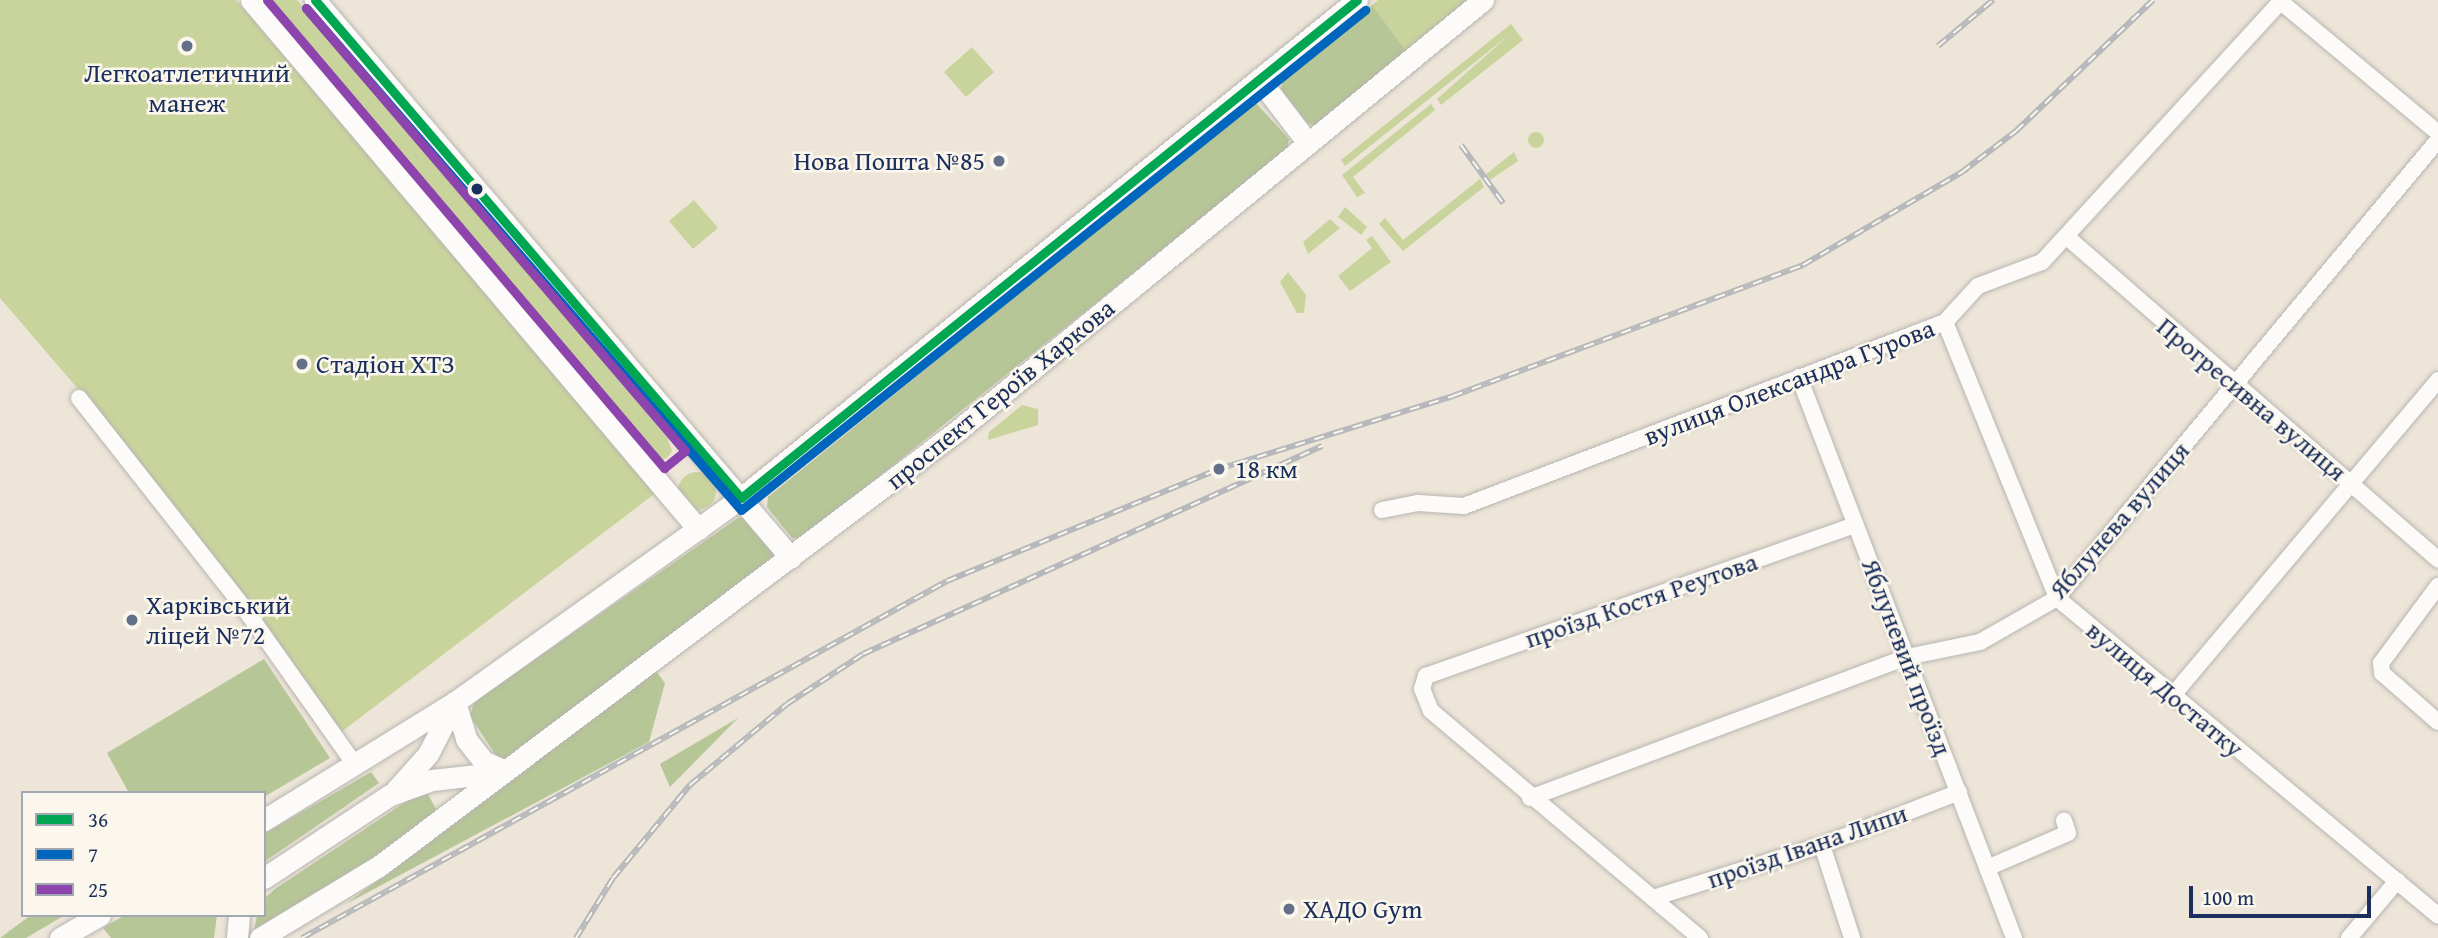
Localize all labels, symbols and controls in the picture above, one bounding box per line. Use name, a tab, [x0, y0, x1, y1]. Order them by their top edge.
marker: Легкоатлетичний манеж	[179, 38, 195, 54]
place label: Легкоатлетичний манеж	[84, 57, 290, 119]
place label: Нова Пошта №85	[794, 145, 985, 177]
marker: Нова Пошта №85	[991, 153, 1007, 169]
unlabelled marker	[470, 182, 484, 196]
street label: проспект Героїв Харкова	[879, 292, 1121, 496]
street label: Прогресивна вулиця	[2151, 311, 2353, 487]
street label: вулиця Олександра Гурова	[1639, 312, 1939, 452]
place label: Стадіон ХТЗ	[316, 348, 455, 380]
marker: Стадіон ХТЗ	[294, 356, 310, 372]
street label: Яблунева вулиця	[2042, 435, 2196, 605]
place label: 18 км	[1235, 453, 1298, 485]
marker: 18 км	[1209, 459, 1229, 479]
street label: проїзд Костя Реутова	[1521, 546, 1761, 654]
street label: Яблуневий проїзд	[1855, 554, 1959, 760]
place label: Харківський ліцей №72	[146, 589, 290, 650]
marker: Харківський ліцей №72	[124, 612, 140, 628]
street label: вулиця Достатку	[2080, 614, 2250, 764]
legend	[21, 791, 266, 917]
street label: проїзд Івана Липи	[1703, 797, 1911, 895]
text: 36	[88, 804, 108, 835]
text: 7	[88, 839, 98, 870]
scale bar	[2193, 872, 2375, 916]
text: 25	[88, 874, 108, 905]
text: 100 m	[2202, 882, 2254, 913]
place label: ХАДО Gym	[1303, 893, 1423, 925]
marker: ХАДО Gym	[1281, 901, 1297, 917]

